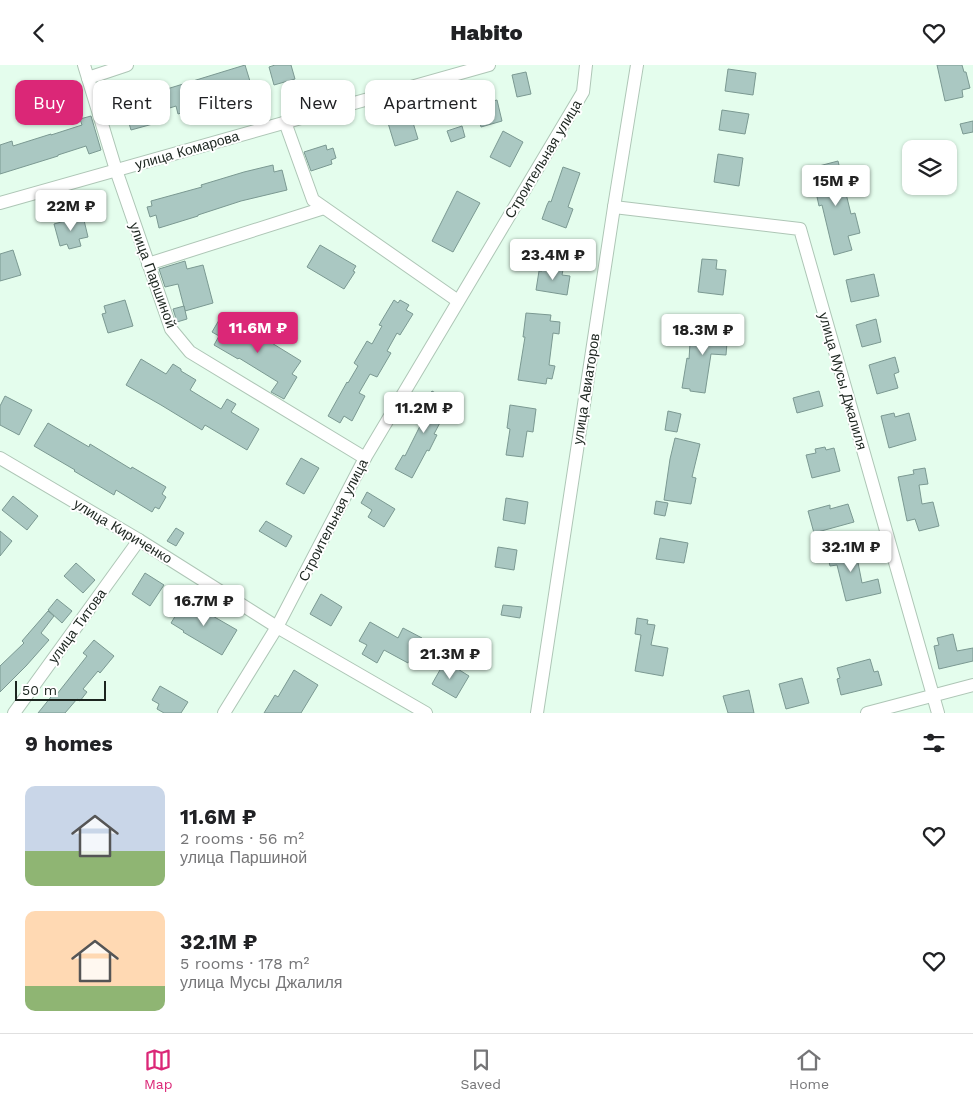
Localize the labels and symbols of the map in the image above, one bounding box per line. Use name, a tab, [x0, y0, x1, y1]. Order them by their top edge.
street label: Строительная улица	[501, 97, 585, 221]
street label: улица Комарова	[133, 127, 241, 172]
pin: 15M ₽	[801, 165, 871, 207]
pin: 22M ₽	[36, 189, 106, 232]
street label: улица Паршиной	[126, 220, 180, 330]
pin: 23.4M ₽	[507, 239, 599, 281]
street label: улица Мусы Джалиля	[816, 310, 870, 452]
pin: 11.6M ₽	[212, 311, 304, 354]
pin: 18.3M ₽	[657, 313, 749, 356]
street label: улица Авиаторов	[569, 332, 603, 446]
pin: 11.2M ₽	[378, 391, 470, 434]
street label: Строительная улица	[295, 456, 371, 584]
street label: улица Кириченко	[71, 495, 175, 567]
pin: 32.1M ₽	[805, 531, 897, 573]
street label: улица Титова	[45, 585, 109, 666]
pin: 16.7M ₽	[158, 585, 250, 627]
pin: 21.3M ₽	[404, 637, 496, 680]
scale bar	[15, 678, 106, 701]

